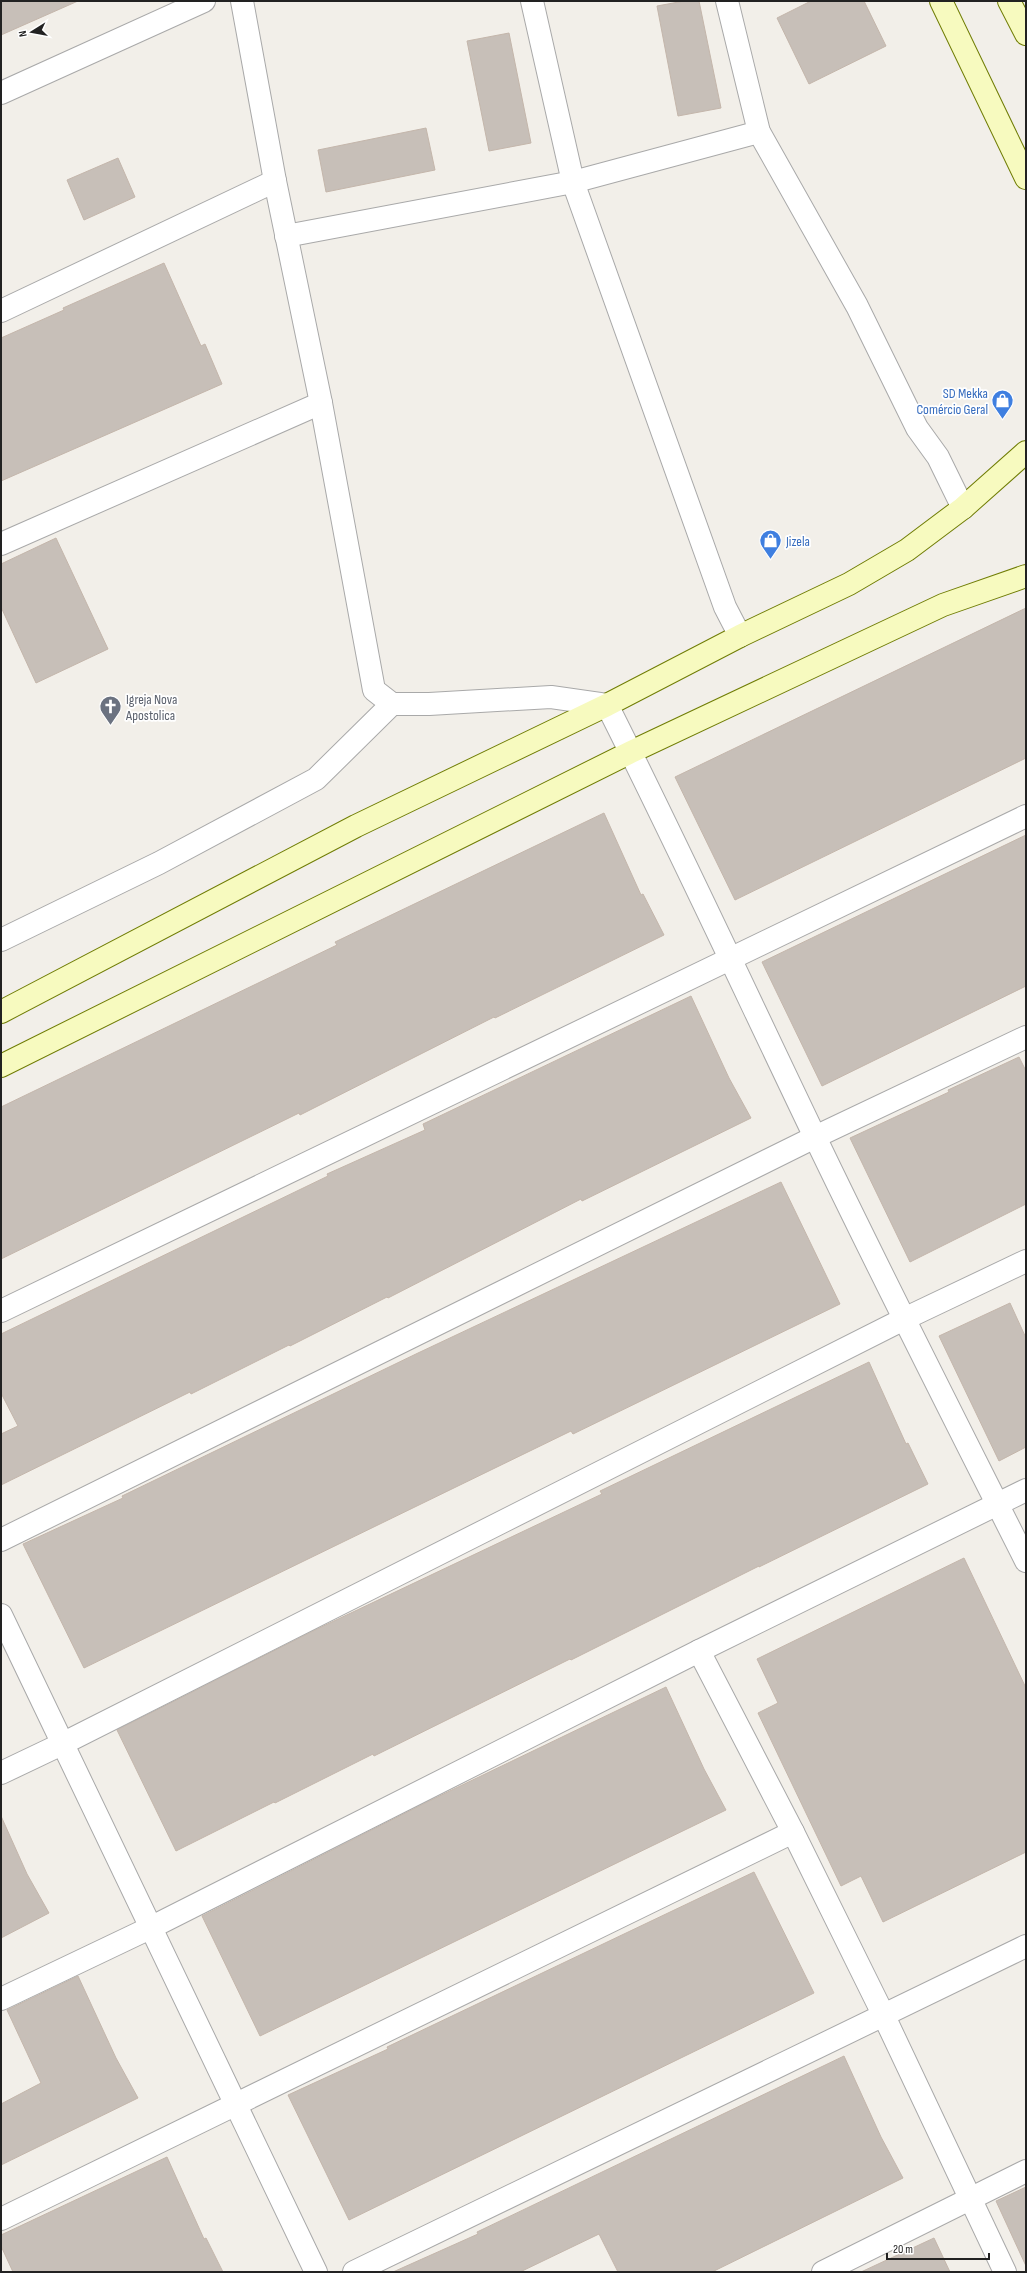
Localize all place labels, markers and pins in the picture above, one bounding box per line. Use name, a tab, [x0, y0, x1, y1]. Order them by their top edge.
place label: SD Mekka Comércio Geral	[916, 385, 988, 418]
shop icon: SD Mekka Comércio Geral	[990, 388, 1016, 421]
shop icon: Jizela	[757, 528, 783, 561]
place label: Jizela	[785, 533, 810, 550]
place label: Igreja Nova Apostolica	[125, 691, 177, 724]
church icon: Igreja Nova Apostolica	[97, 694, 123, 727]

